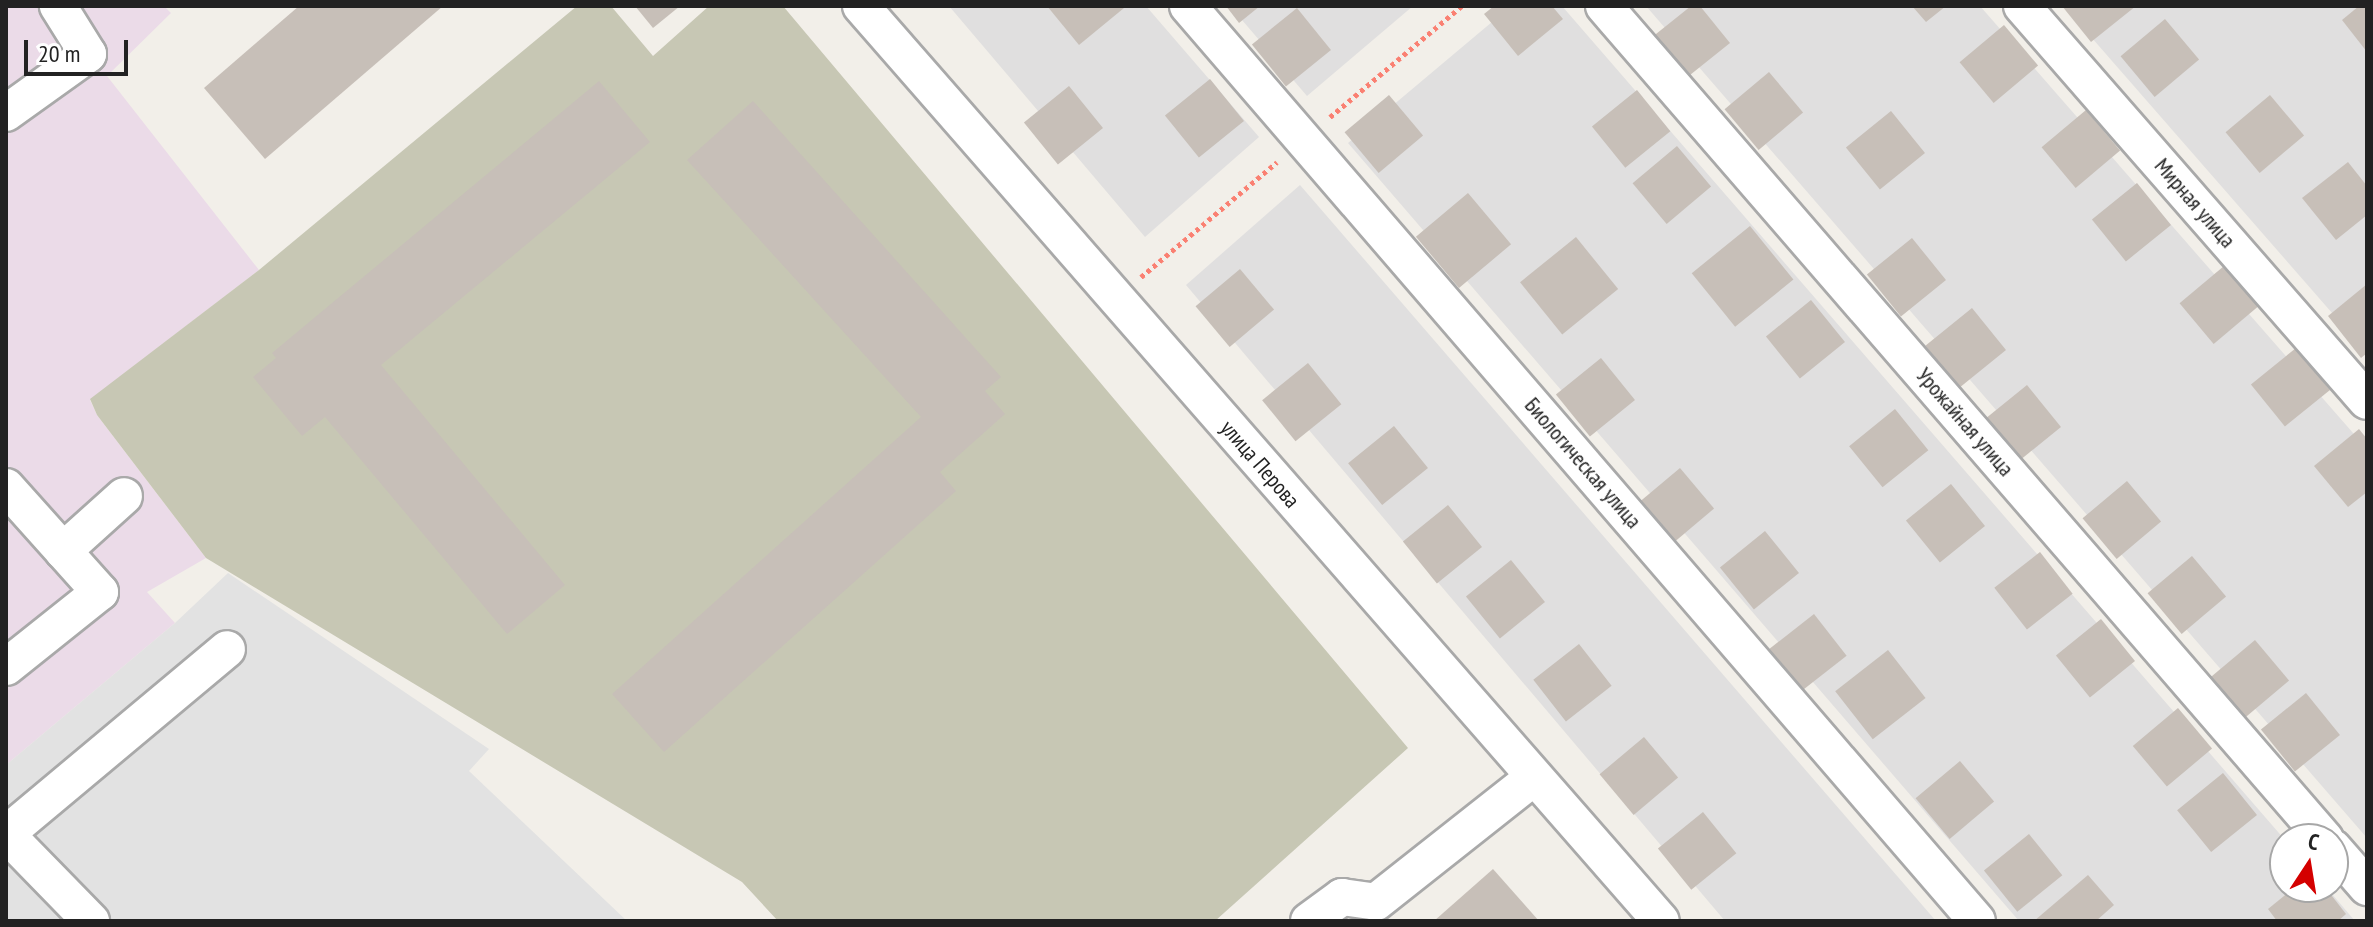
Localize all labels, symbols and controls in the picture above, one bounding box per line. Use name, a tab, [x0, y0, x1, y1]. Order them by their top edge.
scale bar	[28, 24, 132, 74]
text: 20 m	[38, 38, 80, 69]
street label: Мирная улица	[2149, 153, 2241, 253]
street label: Урожайная улица	[1911, 362, 2019, 482]
street label: Биологическая улица	[1519, 392, 1647, 534]
street label: улица Перова	[1215, 415, 1305, 513]
north arrow	[2269, 823, 2349, 903]
text: С	[2306, 827, 2321, 856]

